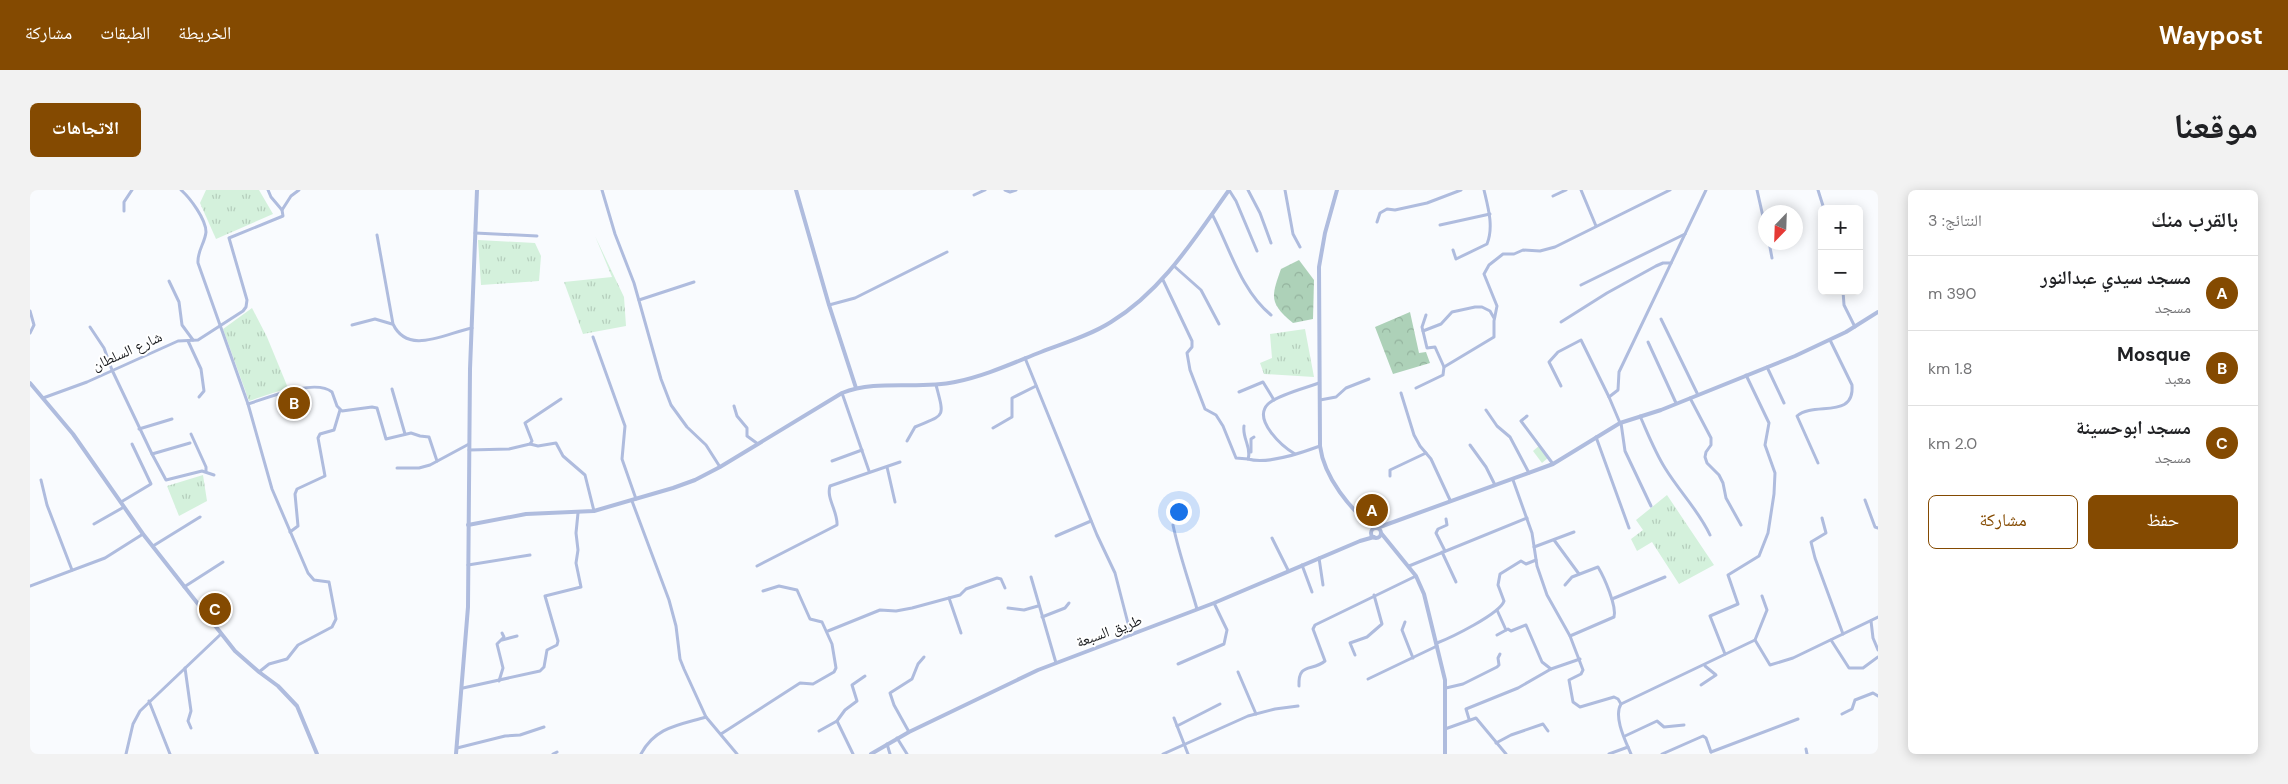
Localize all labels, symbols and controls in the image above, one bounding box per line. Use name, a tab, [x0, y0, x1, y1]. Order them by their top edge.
text: Waypost	[2159, 20, 2263, 51]
text: مشاركة	[25, 21, 72, 45]
text: الطبقات	[100, 21, 150, 45]
text: الخريطة	[178, 21, 231, 45]
button: الاتجاهات	[30, 103, 141, 157]
text: موقعنا	[2173, 103, 2258, 149]
north arrow	[1758, 205, 1803, 250]
map controls	[1818, 205, 1863, 295]
button: +	[1818, 205, 1863, 250]
text: بالقرب منك	[2151, 206, 2238, 234]
text: النتائج: 3	[1928, 210, 1982, 231]
button: −	[1818, 250, 1863, 295]
text: مسجد سيدي عبدالنور	[2041, 265, 2191, 290]
text: 390 m	[1928, 283, 1977, 304]
text: A	[2216, 283, 2228, 304]
text: مسجد	[2155, 297, 2191, 318]
street label: شارع السلطان	[89, 327, 165, 375]
text: Mosque	[2117, 342, 2191, 367]
text: 1.8 km	[1928, 358, 1972, 379]
text: B	[2217, 358, 2227, 379]
text: معبد	[2165, 368, 2191, 389]
pin: B	[278, 384, 310, 422]
text: مسجد ابوحسينة	[2076, 415, 2191, 440]
text: 2.0 km	[1928, 433, 1977, 454]
text: C	[2216, 433, 2228, 454]
text: مسجد	[2155, 447, 2191, 468]
pin: A	[1356, 491, 1388, 529]
button: مشاركة	[1928, 495, 2078, 549]
button: حفظ	[2088, 495, 2238, 549]
your location	[1166, 499, 1192, 525]
pin: C	[199, 590, 231, 628]
street label: طريق السبعة	[1073, 610, 1145, 652]

